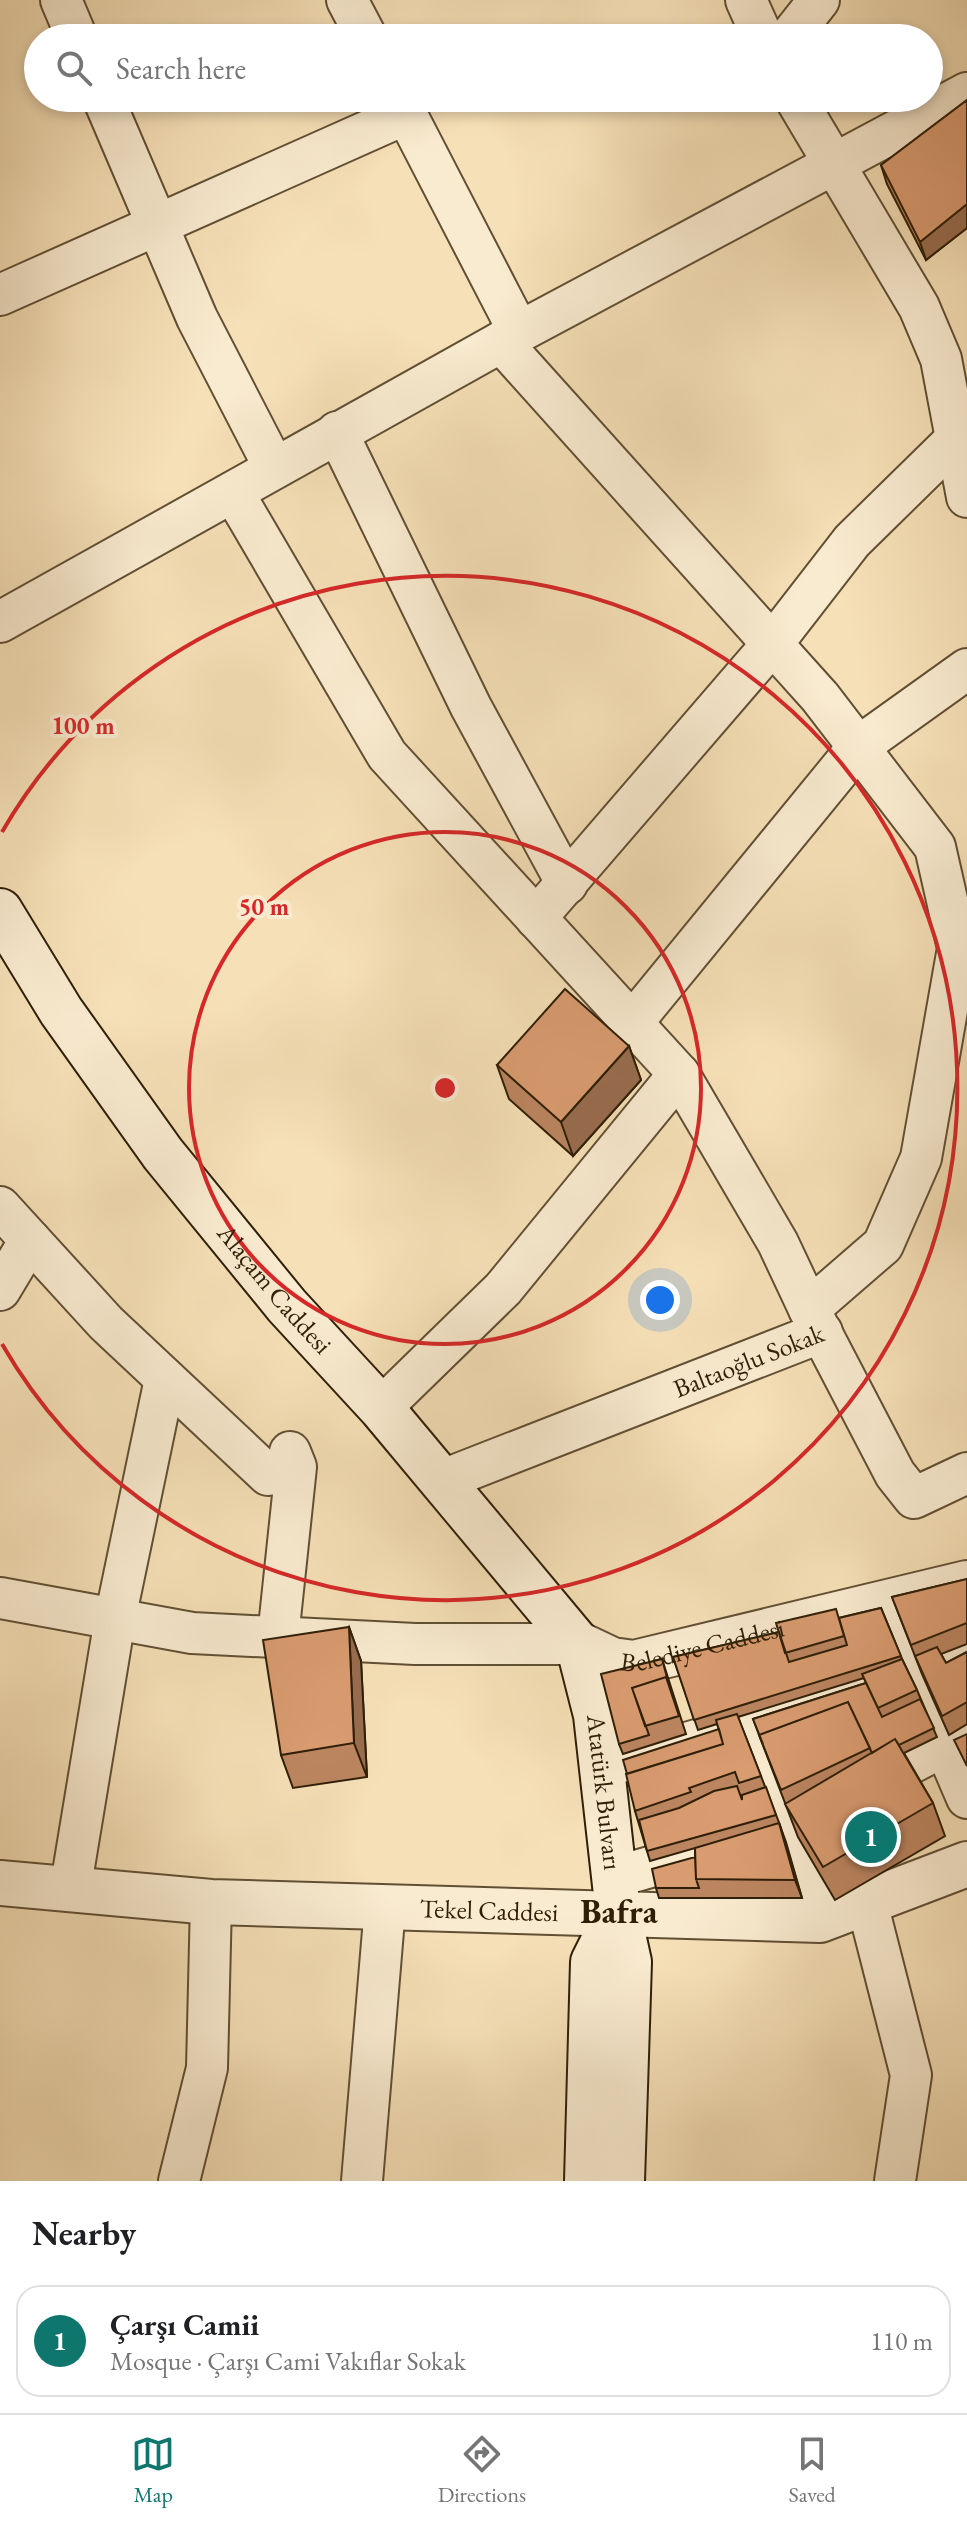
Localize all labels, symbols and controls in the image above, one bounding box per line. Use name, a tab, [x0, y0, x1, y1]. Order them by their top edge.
search box	[24, 24, 943, 112]
icon: search	[52, 46, 96, 90]
text: Search here	[116, 49, 246, 88]
text: 100 m	[51, 710, 115, 741]
text: 50 m	[239, 891, 289, 922]
centre of rings	[431, 1074, 459, 1102]
street label: Alaçam Caddesi	[209, 1216, 340, 1361]
your location	[640, 1280, 680, 1320]
street label: Baltaoğlu Sokak	[668, 1316, 830, 1405]
street label: Belediye Caddesi	[618, 1611, 788, 1680]
street label: Atatürk Bulvarı	[579, 1712, 630, 1872]
pin: 1	[845, 1807, 897, 1867]
district label: Bafra	[580, 1889, 659, 1933]
street label: Tekel Caddesi	[419, 1891, 559, 1929]
text: Nearby	[32, 2211, 136, 2255]
text: Çarşı Camii	[110, 2305, 259, 2344]
text: 1	[53, 2324, 67, 2358]
text: 110 m	[870, 2324, 933, 2358]
text: Mosque · Çarşı Cami Vakıflar Sokak	[110, 2344, 466, 2378]
tab: Map	[131, 2432, 175, 2509]
tab: Directions	[438, 2432, 526, 2509]
tab: Saved	[789, 2432, 836, 2509]

